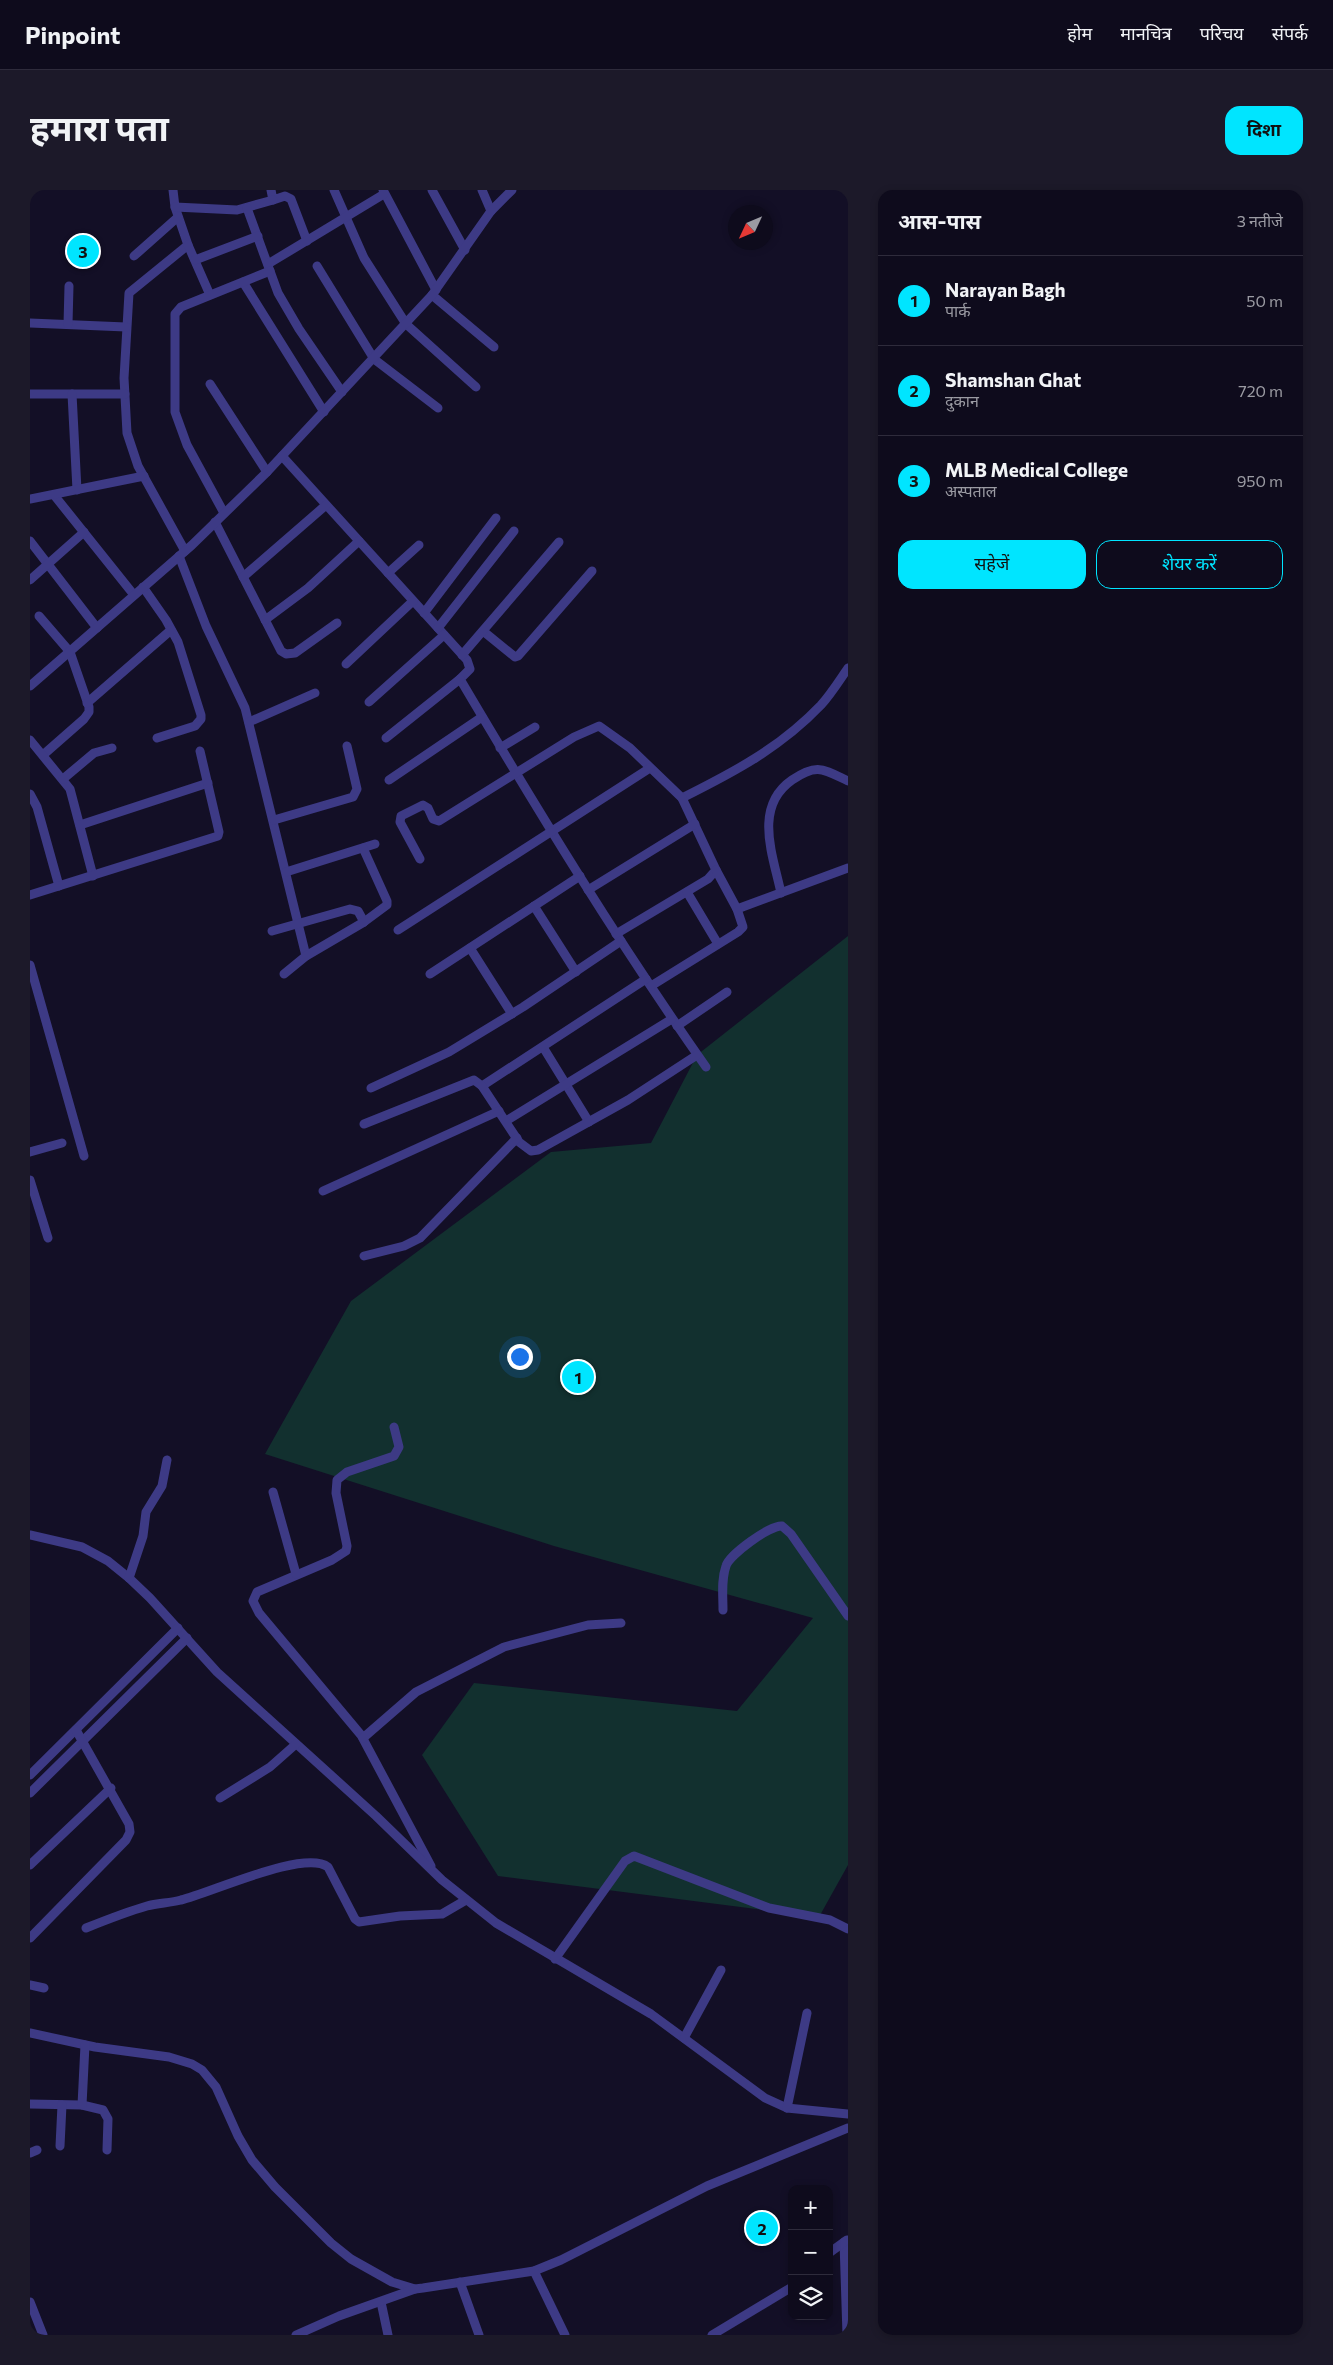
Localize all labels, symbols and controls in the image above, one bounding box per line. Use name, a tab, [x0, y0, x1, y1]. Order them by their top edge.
text: Pinpoint	[25, 20, 120, 49]
text: होम	[1067, 22, 1092, 44]
text: मानचित्र	[1120, 22, 1172, 44]
text: परिचय	[1200, 22, 1244, 44]
text: संपर्क	[1272, 22, 1308, 44]
text: हमारा पता	[30, 105, 169, 148]
button: दिशा	[1225, 106, 1303, 155]
north arrow	[728, 205, 773, 250]
text: आस-पास	[898, 208, 981, 233]
text: 3 नतीजे	[1237, 211, 1283, 230]
pin: 3	[67, 232, 99, 270]
text: Narayan Bagh	[945, 278, 1066, 301]
text: 1	[910, 291, 918, 310]
text: 50 m	[1246, 291, 1283, 310]
text: पार्क	[945, 301, 971, 320]
text: Shamshan Ghat	[945, 368, 1081, 391]
text: 2	[909, 381, 919, 400]
text: 720 m	[1238, 381, 1283, 400]
text: दुकान	[945, 391, 979, 410]
text: MLB Medical College	[945, 458, 1128, 481]
text: 3	[909, 471, 919, 490]
text: 950 m	[1237, 471, 1283, 490]
text: अस्पताल	[945, 481, 997, 500]
button: सहेजें	[898, 540, 1086, 589]
button: शेयर करें	[1096, 540, 1283, 589]
your location	[507, 1344, 533, 1370]
pin: 1	[562, 1358, 594, 1396]
map controls	[788, 2185, 833, 2320]
button: +	[788, 2185, 833, 2230]
pin: 2	[746, 2209, 778, 2247]
button: −	[788, 2230, 833, 2275]
button: layers	[788, 2275, 833, 2320]

